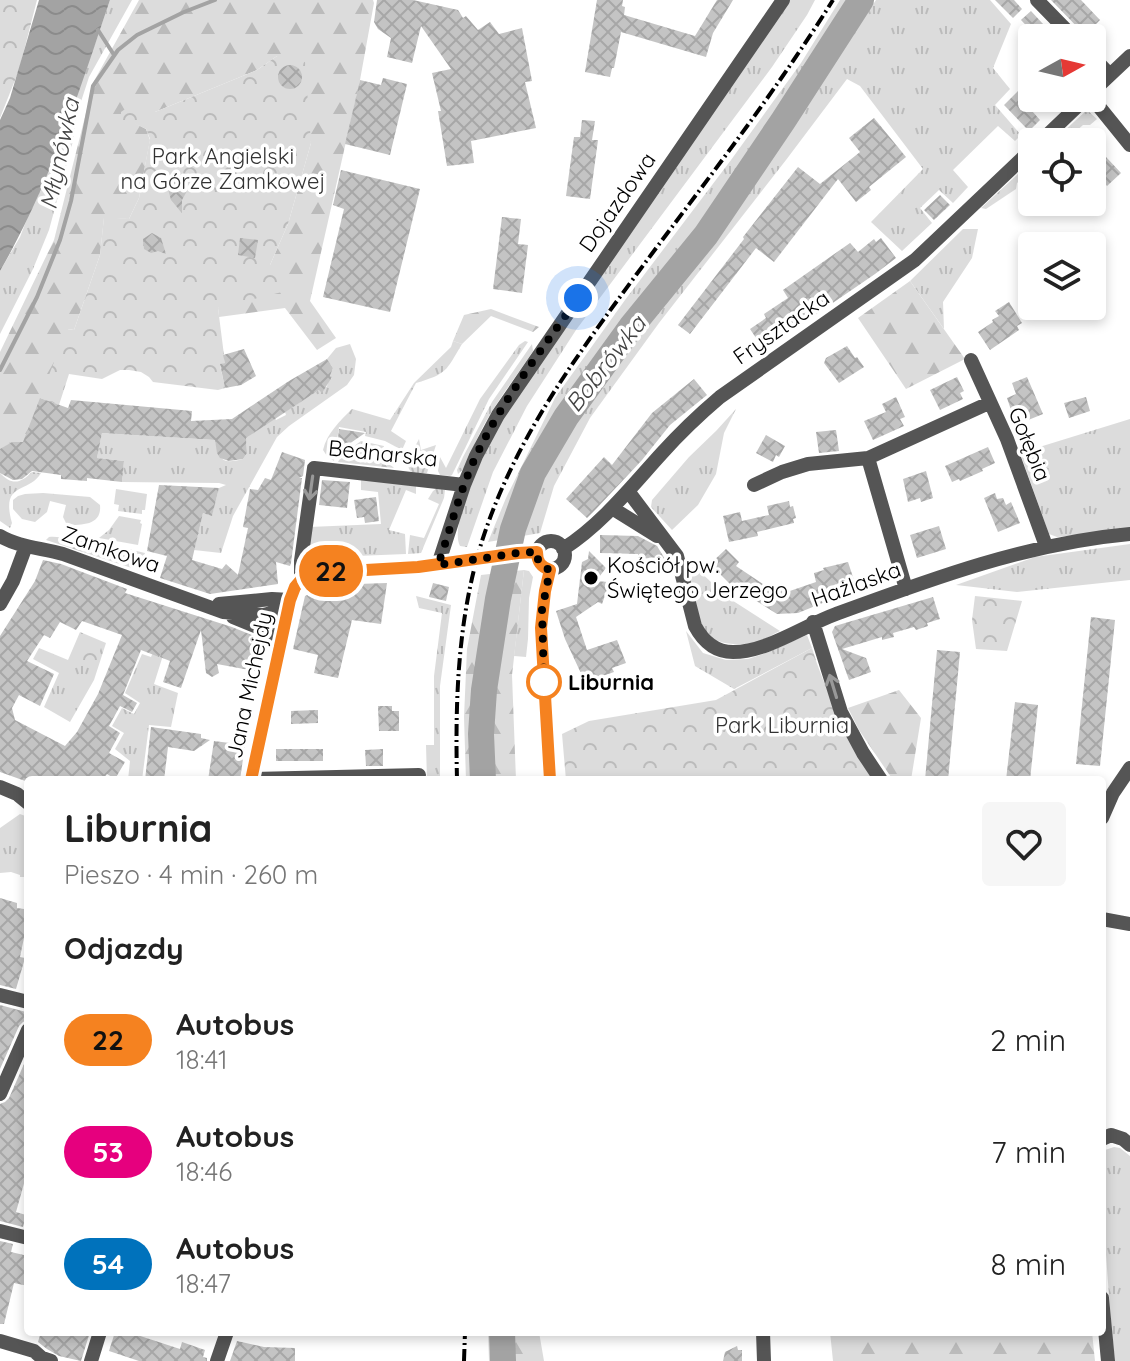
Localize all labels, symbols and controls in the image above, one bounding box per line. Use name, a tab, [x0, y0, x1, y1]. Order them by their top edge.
north arrow	[1018, 24, 1106, 112]
map controls	[1018, 24, 1106, 320]
water label: Młynówka	[33, 94, 86, 212]
button: locate	[1018, 128, 1106, 216]
park label: Park Angielski na Górze Zamkowej	[121, 142, 325, 195]
street label: Dojazdowa	[572, 147, 662, 257]
button: layers	[1018, 232, 1106, 320]
your location	[558, 278, 598, 318]
street label: Frysztacka	[727, 284, 835, 370]
water label: Bobrówka	[558, 308, 653, 417]
street label: Gołębia	[1003, 403, 1057, 485]
street label: Bednarska	[327, 433, 439, 473]
one-way arrow	[303, 474, 318, 500]
street label: Zamkowa	[58, 519, 164, 579]
line badge: 22	[295, 545, 367, 597]
place label: Kościół pw. Świętego Jerzego	[607, 551, 788, 604]
text: 22	[315, 553, 347, 588]
street label: Hażlaska	[807, 555, 905, 613]
marker: Kościół pw. Świętego Jerzego	[582, 569, 600, 587]
street label: Jana Michejdy	[220, 609, 278, 761]
marker: Liburnia	[527, 665, 561, 699]
place label: Liburnia	[568, 668, 654, 696]
one-way arrow	[825, 674, 840, 700]
park label: Park Liburnia	[715, 711, 849, 739]
button: heart	[982, 802, 1066, 886]
text: Liburnia	[64, 804, 212, 852]
text: Pieszo · 4 min · 260 m	[64, 858, 318, 891]
text: Odjazdy	[64, 929, 184, 967]
text: Autobus	[176, 1005, 294, 1043]
text: 2 min	[990, 1021, 1066, 1059]
text: 22	[92, 1022, 124, 1057]
text: 18:41	[176, 1043, 228, 1076]
text: Autobus	[176, 1117, 294, 1155]
text: 7 min	[991, 1133, 1066, 1171]
text: 53	[92, 1134, 124, 1169]
text: 18:46	[176, 1155, 232, 1188]
text: Autobus	[176, 1229, 294, 1267]
text: 8 min	[990, 1245, 1066, 1283]
text: 54	[92, 1246, 124, 1281]
text: 18:47	[176, 1267, 231, 1300]

